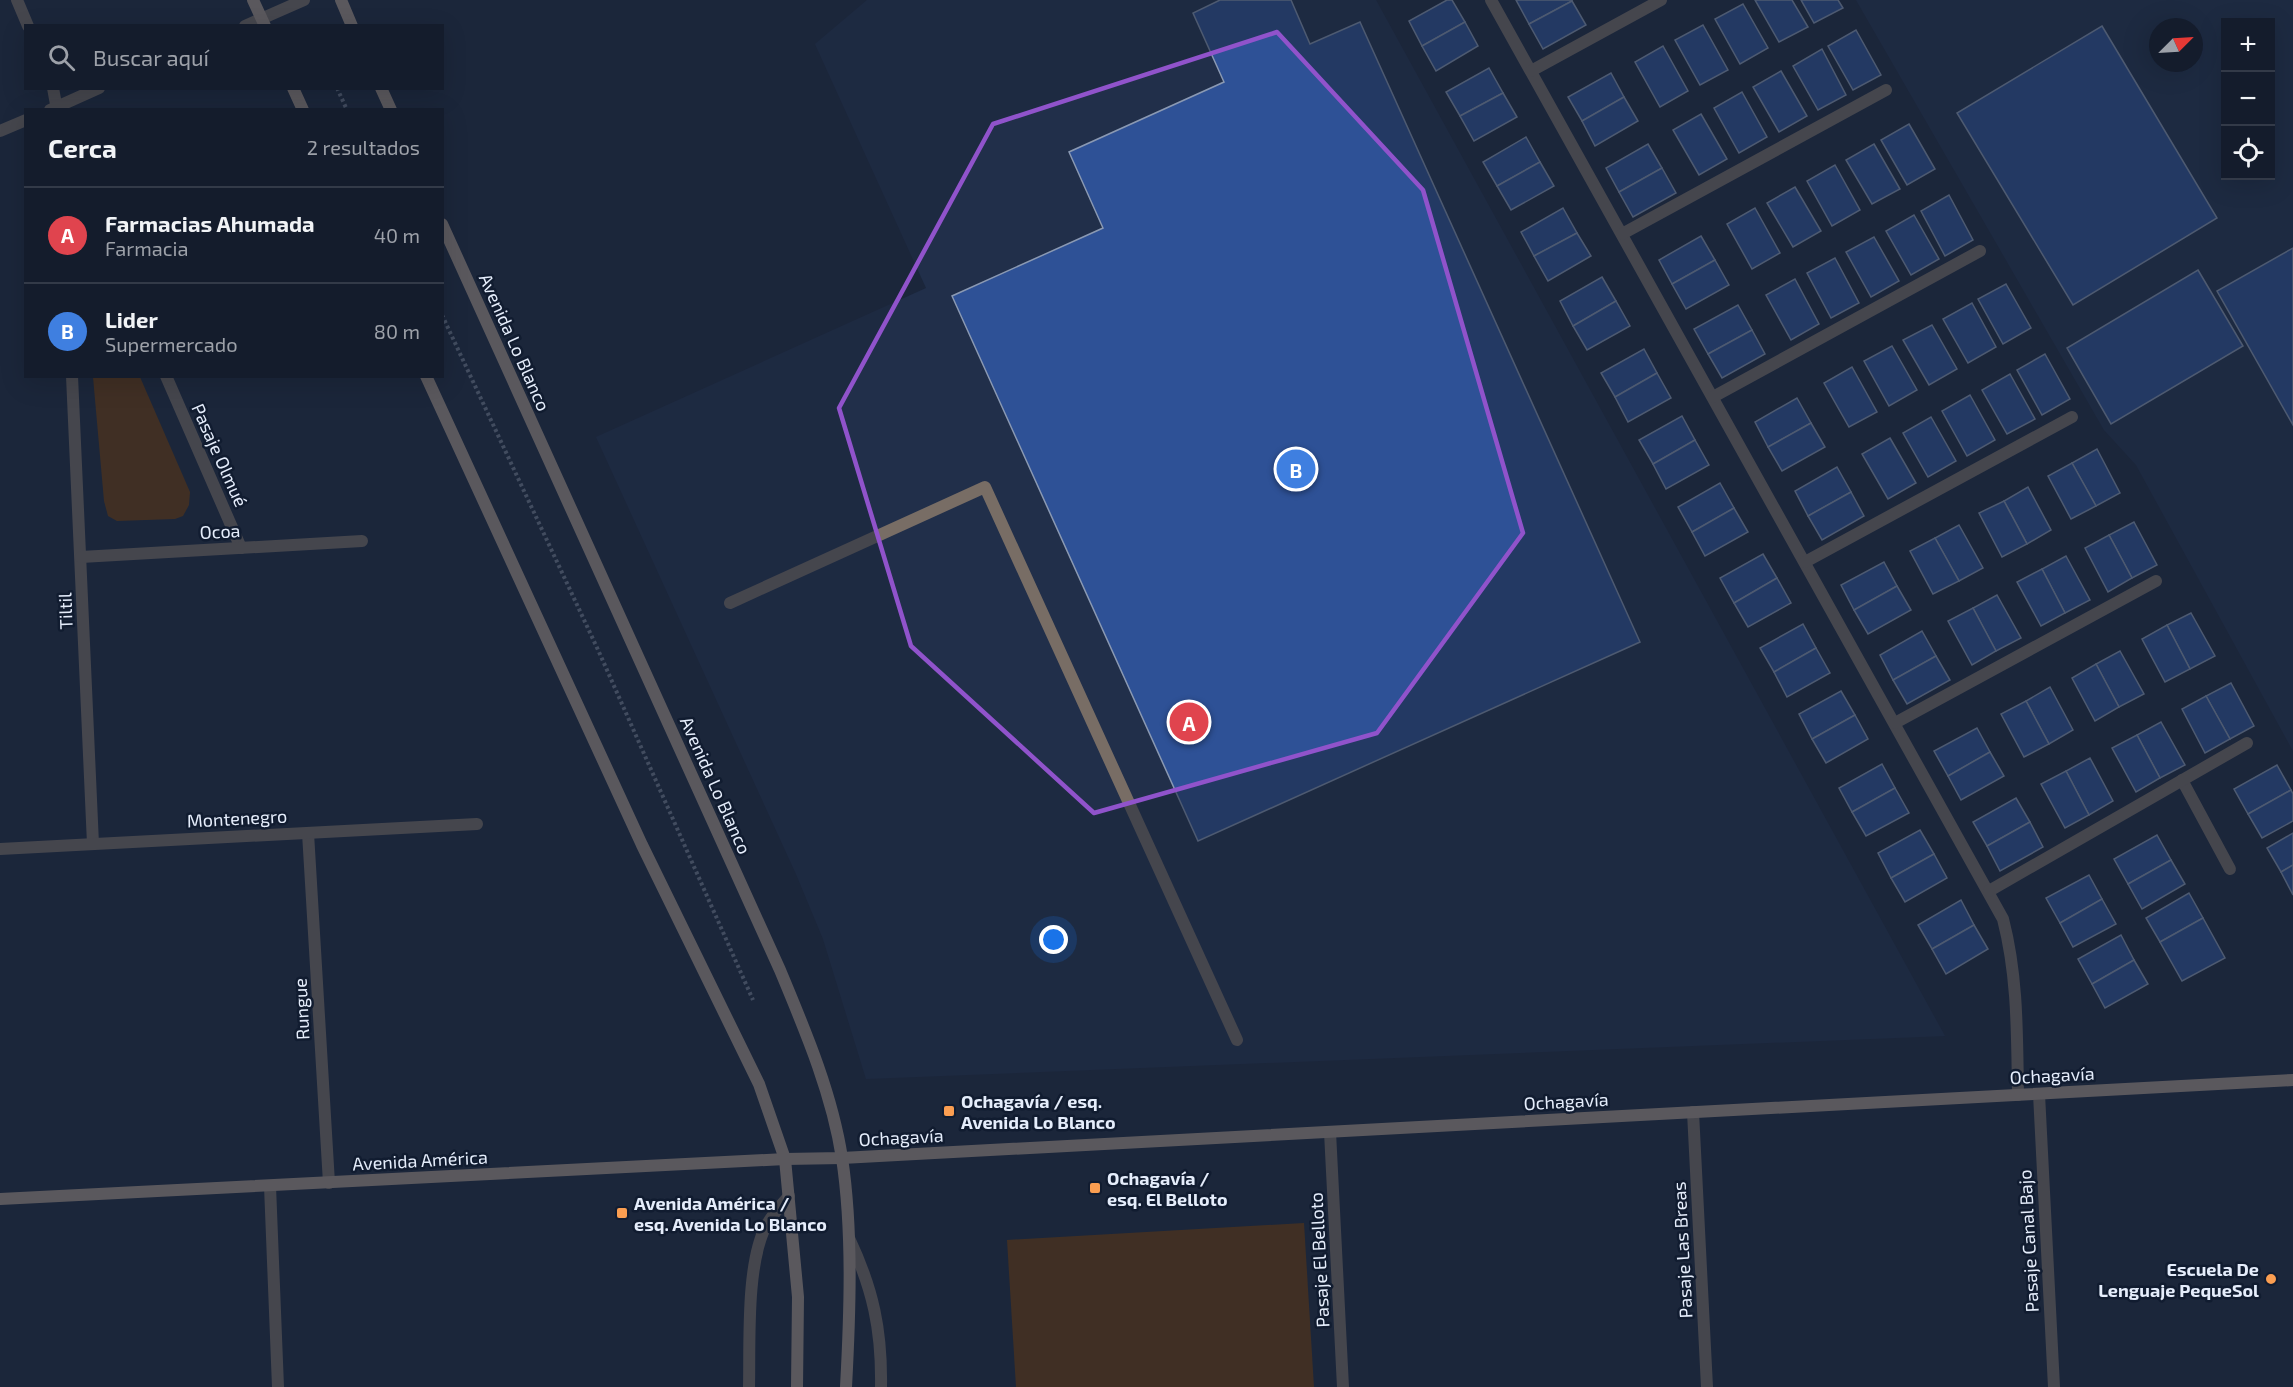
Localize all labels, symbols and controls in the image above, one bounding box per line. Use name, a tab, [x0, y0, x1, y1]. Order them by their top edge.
north arrow	[2149, 18, 2203, 72]
map controls	[2221, 18, 2275, 180]
button: +	[2221, 18, 2275, 72]
search box	[24, 24, 444, 90]
icon: search	[45, 41, 78, 74]
text: Buscar aquí	[93, 44, 209, 70]
button: −	[2221, 72, 2275, 126]
button: locate	[2221, 126, 2275, 180]
text: Cerca	[48, 132, 117, 163]
text: 2 resultados	[307, 135, 420, 159]
text: Farmacias Ahumada	[105, 210, 315, 236]
text: A	[61, 223, 74, 247]
text: 40 m	[374, 223, 420, 247]
text: Farmacia	[105, 236, 189, 260]
street label: Avenida Lo Blanco	[475, 270, 555, 414]
text: Lider	[105, 306, 158, 332]
text: B	[61, 319, 74, 343]
text: 80 m	[374, 319, 420, 343]
text: Supermercado	[105, 332, 238, 356]
street label: Pasaje Olmué	[187, 400, 253, 510]
pin: B	[1276, 446, 1316, 492]
street label: Ocoa	[199, 519, 241, 543]
street label: Tiltil	[53, 592, 77, 630]
pin: A	[1170, 700, 1208, 744]
street label: Avenida Lo Blanco	[676, 713, 756, 857]
street label: Montenegro	[186, 804, 288, 832]
your location	[1039, 925, 1068, 954]
street label: Rungue	[288, 978, 314, 1040]
street label: Ochagavía	[2009, 1062, 2095, 1088]
street label: Ochagavía	[1523, 1088, 1609, 1114]
place label: Ochagavía / esq. Avenida Lo Blanco	[961, 1090, 1116, 1133]
marker: Ochagavía / esq. Avenida Lo Blanco	[942, 1104, 956, 1118]
street label: Ochagavía	[858, 1124, 944, 1150]
street label: Avenida América	[352, 1145, 488, 1175]
place label: Ochagavía / esq. El Belloto	[1107, 1167, 1228, 1210]
street label: Pasaje Canal Bajo	[2013, 1169, 2043, 1313]
marker: Ochagavía / esq. El Belloto	[1088, 1181, 1102, 1195]
street label: Pasaje Las Breas	[1667, 1181, 1697, 1319]
place label: Avenida América / esq. Avenida Lo Blanco	[634, 1192, 827, 1235]
street label: Pasaje El Belloto	[1304, 1192, 1334, 1328]
marker: Avenida América / esq. Avenida Lo Blanco	[615, 1206, 629, 1220]
place label: Escuela De Lenguaje PequeSol	[2098, 1258, 2259, 1301]
marker: Escuela De Lenguaje PequeSol	[2264, 1272, 2278, 1286]

